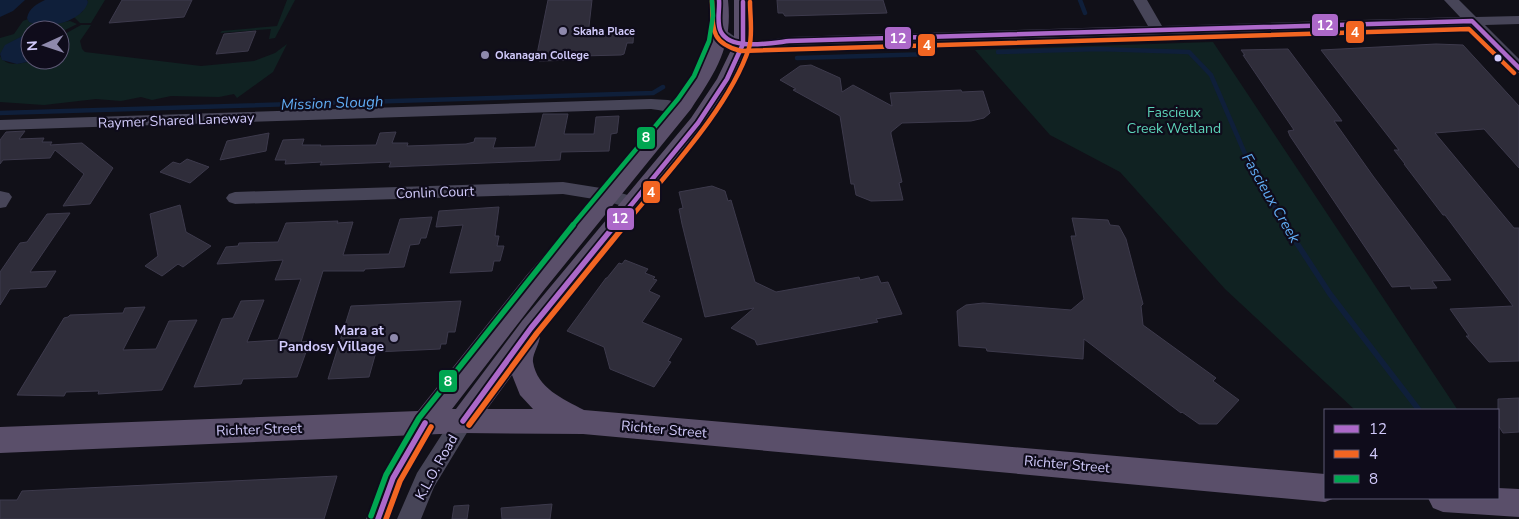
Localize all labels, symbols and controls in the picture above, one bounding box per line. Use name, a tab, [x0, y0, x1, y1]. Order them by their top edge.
line badge: 12	[1311, 13, 1339, 37]
text: 12	[1317, 16, 1333, 35]
north arrow	[20, 20, 70, 70]
line badge: 4	[1345, 20, 1365, 44]
text: 4	[1351, 23, 1360, 42]
place label: Skaha Place	[573, 24, 635, 39]
marker: Skaha Place	[557, 25, 569, 37]
line badge: 12	[884, 26, 912, 50]
text: 12	[890, 29, 906, 48]
line badge: 4	[917, 33, 936, 57]
text: 4	[923, 36, 932, 55]
text: N	[23, 40, 42, 51]
place label: Okanagan College	[495, 48, 589, 63]
marker: Okanagan College	[479, 49, 491, 61]
unlabelled marker	[1493, 53, 1503, 63]
water label: Mission Slough	[280, 91, 384, 115]
park label: Fascieux Creek Wetland	[1127, 103, 1221, 138]
street label: Raymer Shared Laneway	[97, 108, 255, 133]
line badge: 8	[636, 126, 656, 150]
text: 8	[642, 128, 650, 147]
water label: Fascieux Creek	[1237, 149, 1305, 247]
line badge: 4	[642, 180, 661, 204]
street label: Conlin Court	[395, 182, 475, 203]
text: 4	[647, 183, 656, 202]
line badge: 12	[606, 207, 635, 231]
text: 12	[612, 209, 628, 228]
place label: Mara at Pandosy Village	[279, 321, 385, 356]
marker: Mara at Pandosy Village	[388, 332, 400, 344]
line badge: 8	[438, 369, 458, 393]
text: 8	[444, 372, 452, 391]
legend	[1324, 409, 1499, 499]
street label: Richter Street	[620, 416, 708, 443]
street label: Richter Street	[216, 418, 302, 440]
text: 12	[1369, 419, 1387, 439]
street label: K.L.O. Road	[411, 431, 462, 503]
text: 4	[1369, 444, 1378, 464]
street label: Richter Street	[1023, 451, 1111, 478]
text: 8	[1369, 469, 1378, 489]

